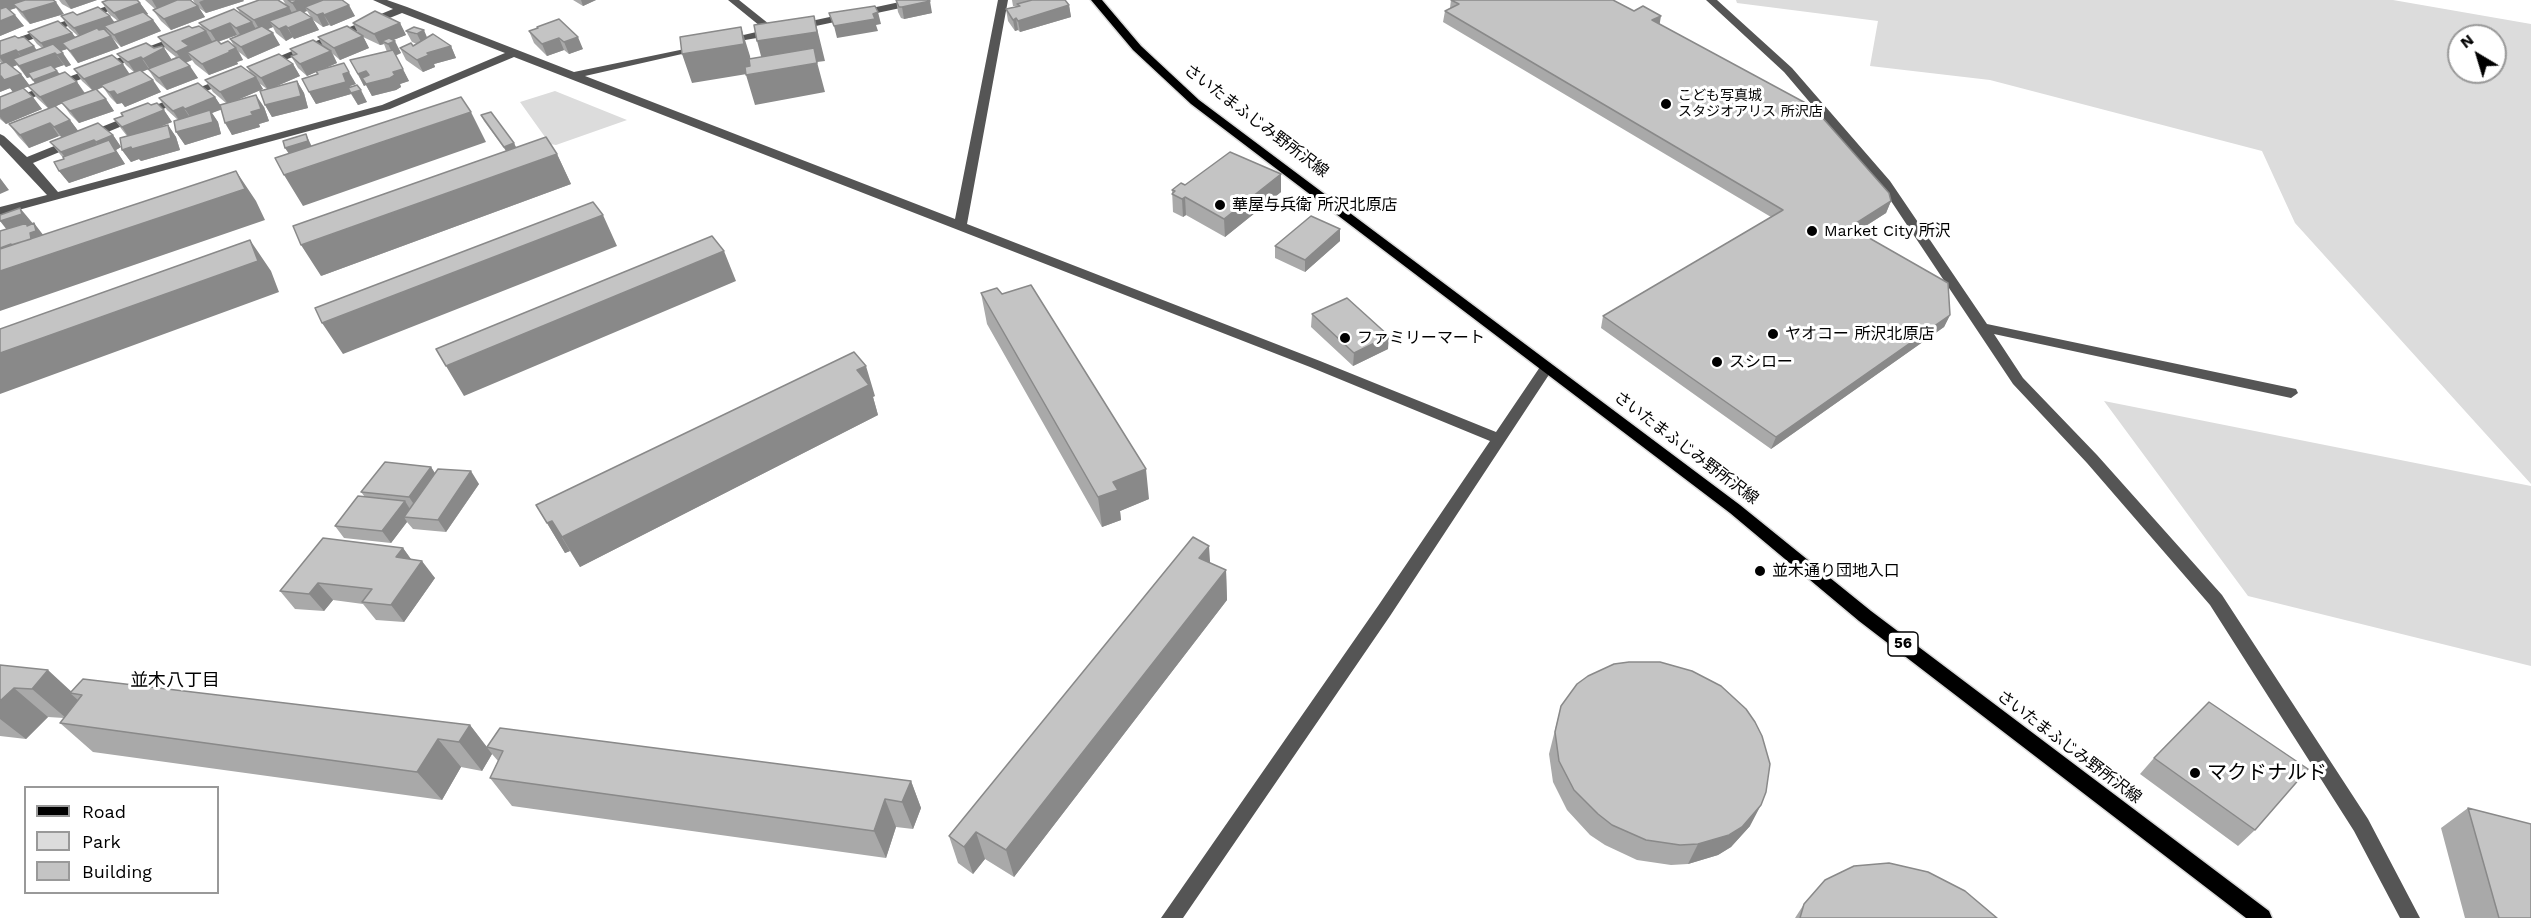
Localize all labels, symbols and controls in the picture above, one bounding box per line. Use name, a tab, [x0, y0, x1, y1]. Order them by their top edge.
north arrow	[2447, 24, 2507, 84]
text: N	[2456, 30, 2477, 52]
street label: さいたまふじみ野所沢線	[1180, 60, 1332, 182]
place label: こども写真城 スタジオアリス 所沢店	[1678, 88, 1823, 120]
marker: こども写真城 スタジオアリス 所沢店	[1659, 97, 1673, 111]
place label: 華屋与兵衛 所沢北原店	[1232, 195, 1397, 215]
marker: 華屋与兵衛 所沢北原店	[1213, 198, 1227, 212]
place label: Market City 所沢	[1824, 221, 1951, 241]
marker: Market City 所沢	[1805, 224, 1819, 238]
place label: ヤオコー 所沢北原店	[1785, 324, 1934, 344]
marker: ヤオコー 所沢北原店	[1766, 327, 1780, 341]
place label: ファミリーマート	[1357, 328, 1485, 348]
marker: ファミリーマート	[1338, 331, 1352, 345]
place label: スシロー	[1729, 352, 1793, 372]
marker: スシロー	[1710, 355, 1724, 369]
street label: さいたまふじみ野所沢線	[1610, 387, 1762, 509]
place label: 並木通り団地入口	[1772, 561, 1900, 581]
marker: 並木通り団地入口	[1753, 564, 1767, 578]
road number: 56	[1888, 632, 1918, 656]
district label: 並木八丁目	[130, 670, 220, 692]
street label: さいたまふじみ野所沢線	[1993, 686, 2145, 808]
place label: マクドナルド	[2207, 761, 2327, 785]
marker: マクドナルド	[2188, 766, 2202, 780]
legend	[24, 786, 219, 894]
text: Road	[82, 801, 126, 822]
text: Park	[82, 831, 121, 852]
text: Building	[82, 861, 152, 882]

